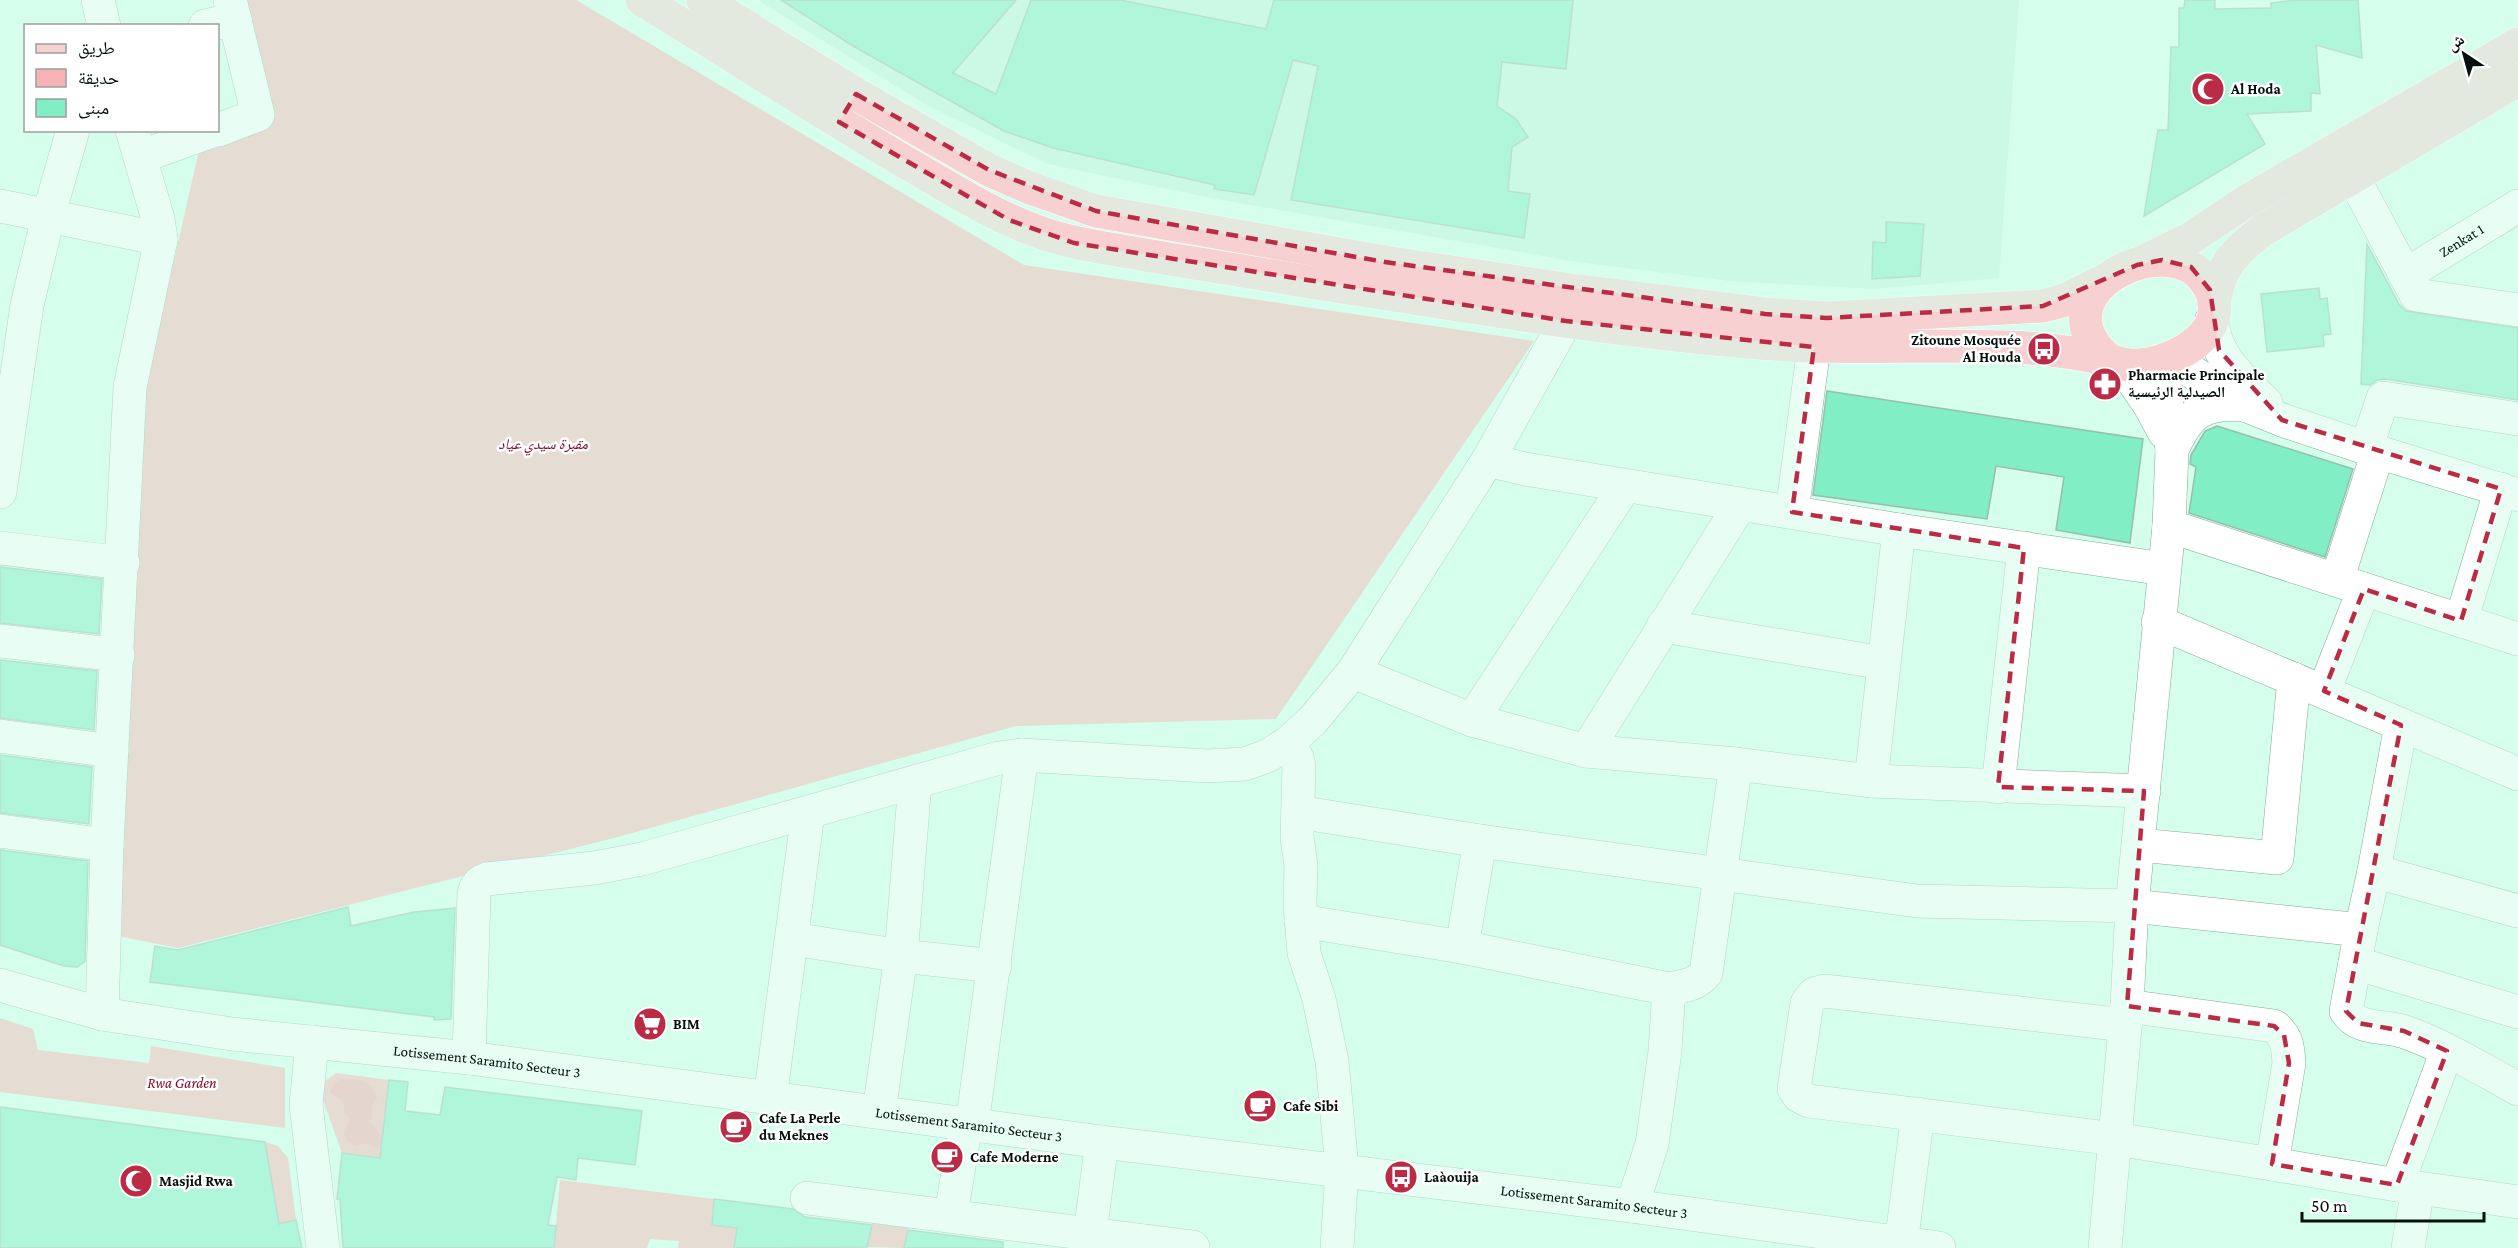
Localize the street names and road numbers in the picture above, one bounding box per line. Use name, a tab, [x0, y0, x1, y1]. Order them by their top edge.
street label: Zenkat 1	[2436, 221, 2487, 260]
street label: Lotissement Saramito Secteur 3	[393, 1042, 582, 1081]
street label: Lotissement Saramito Secteur 3	[874, 1104, 1063, 1145]
street label: Lotissement Saramito Secteur 3	[1500, 1182, 1689, 1222]

